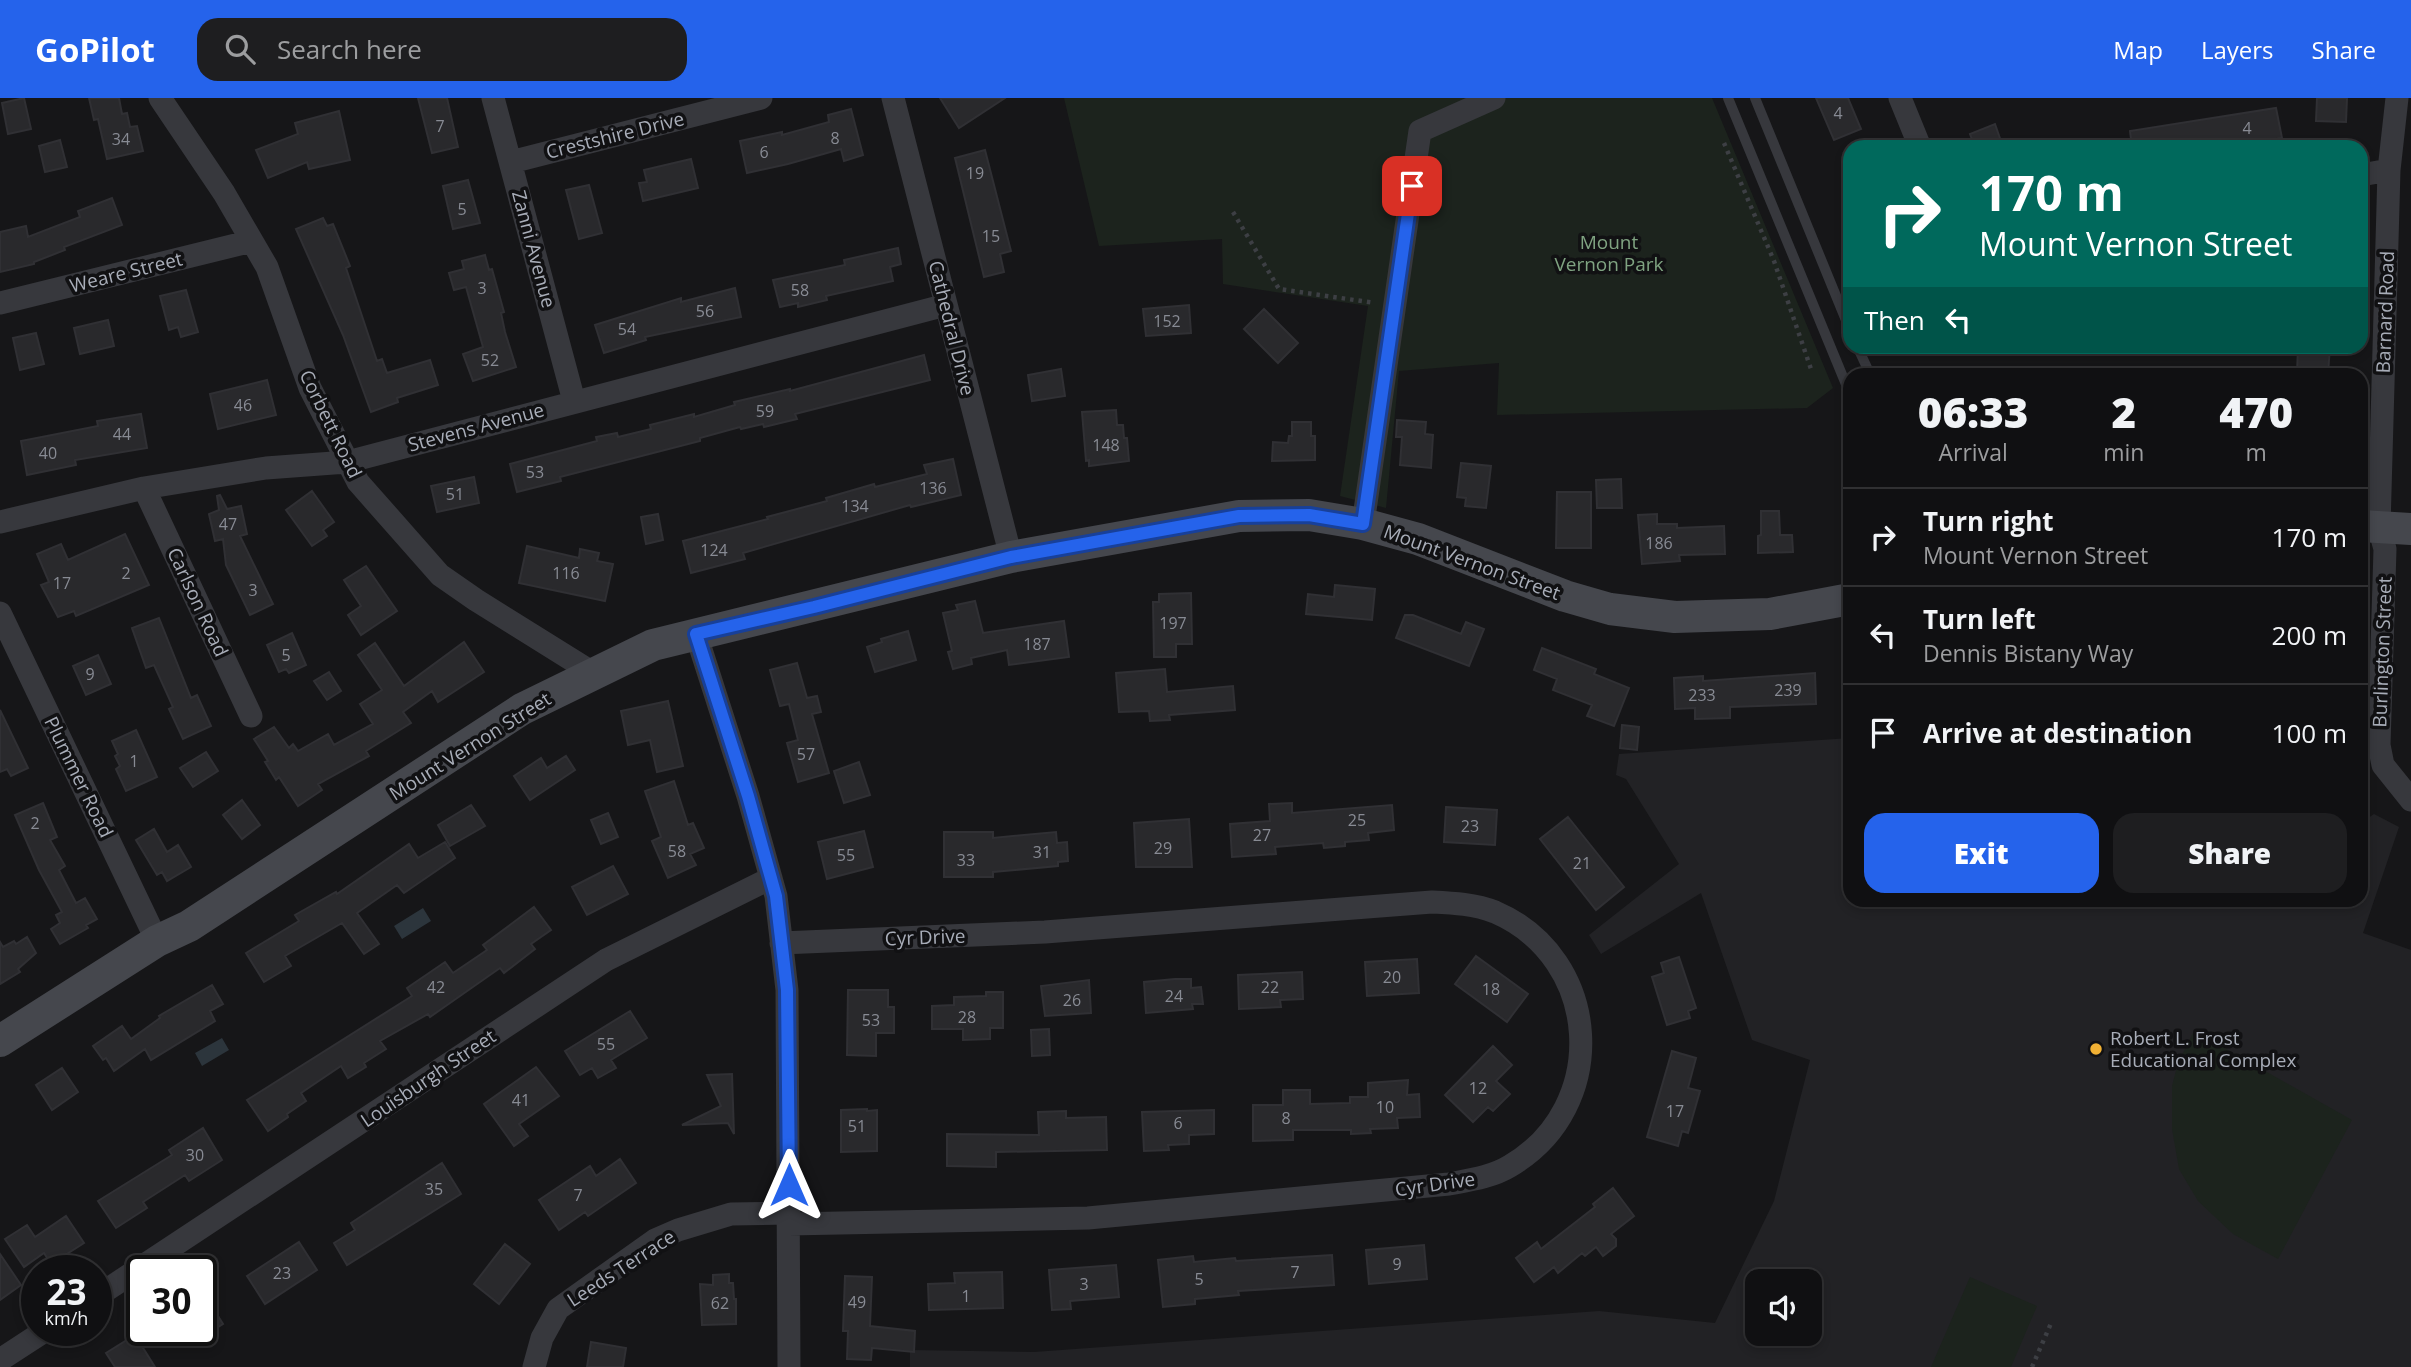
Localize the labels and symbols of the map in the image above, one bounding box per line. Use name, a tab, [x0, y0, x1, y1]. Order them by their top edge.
house number: 4	[1833, 102, 1843, 124]
street label: Crestshire Drive	[543, 105, 687, 165]
house number: 7	[435, 115, 445, 137]
house number: 4	[2242, 117, 2252, 139]
house number: 8	[830, 127, 840, 149]
house number: 34	[112, 128, 130, 150]
house number: 6	[759, 141, 769, 163]
pin	[1382, 156, 1442, 216]
house number: 19	[966, 162, 984, 184]
street label: Zanni Avenue	[506, 187, 562, 311]
house number: 5	[457, 198, 467, 220]
house number: 15	[982, 225, 1000, 247]
park label: Mount Vernon Park	[1554, 229, 1664, 277]
street label: Weare Street	[67, 245, 185, 299]
street label: Barnard Road	[2370, 250, 2400, 374]
street label: Cathedral Drive	[923, 258, 981, 398]
house number: 3	[477, 277, 487, 299]
house number: 58	[791, 279, 809, 301]
house number: 56	[696, 300, 714, 322]
house number: 152	[1153, 310, 1181, 332]
house number: 54	[618, 318, 636, 340]
house number: 52	[481, 349, 499, 371]
street label: Corbett Road	[294, 366, 368, 482]
house number: 46	[234, 394, 252, 416]
street label: Stevens Avenue	[405, 396, 547, 458]
house number: 59	[756, 400, 774, 422]
house number: 44	[113, 423, 131, 445]
house number: 148	[1092, 434, 1120, 456]
house number: 40	[39, 442, 57, 464]
house number: 53	[526, 461, 544, 483]
house number: 136	[919, 477, 947, 499]
house number: 51	[446, 483, 464, 505]
house number: 134	[841, 495, 869, 517]
house number: 47	[219, 513, 237, 535]
street label: Mount Vernon Street	[1380, 518, 1564, 606]
house number: 186	[1645, 532, 1673, 554]
house number: 124	[700, 539, 728, 561]
street label: Carlson Road	[161, 543, 235, 661]
house number: 2	[121, 562, 131, 584]
house number: 116	[552, 562, 580, 584]
house number: 17	[53, 572, 71, 594]
street label: Burlington Street	[2366, 576, 2398, 728]
house number: 3	[248, 579, 258, 601]
house number: 197	[1159, 612, 1187, 634]
house number: 187	[1023, 633, 1051, 655]
house number: 5	[281, 644, 291, 666]
house number: 9	[85, 663, 95, 685]
house number: 239	[1774, 679, 1802, 701]
house number: 233	[1688, 684, 1716, 706]
street label: Mount Vernon Street	[384, 686, 556, 806]
street label: Plummer Road	[38, 712, 120, 842]
house number: 57	[797, 743, 815, 765]
house number: 1	[129, 750, 139, 772]
house number: 25	[1348, 809, 1366, 831]
house number: 2	[30, 812, 40, 834]
house number: 23	[1461, 815, 1479, 837]
house number: 27	[1253, 824, 1271, 846]
house number: 29	[1154, 837, 1172, 859]
house number: 58	[668, 840, 686, 862]
house number: 31	[1033, 841, 1051, 863]
house number: 55	[837, 844, 855, 866]
house number: 33	[957, 849, 975, 871]
house number: 21	[1573, 852, 1591, 874]
street label: Cyr Drive	[884, 923, 966, 951]
house number: 20	[1383, 966, 1401, 988]
house number: 42	[427, 976, 445, 998]
house number: 22	[1261, 976, 1279, 998]
house number: 18	[1482, 978, 1500, 1000]
house number: 24	[1165, 985, 1183, 1007]
house number: 26	[1063, 989, 1081, 1011]
house number: 28	[958, 1006, 976, 1028]
house number: 53	[862, 1009, 880, 1031]
street label: Louisburgh Street	[355, 1023, 501, 1133]
place label: Robert L. Frost Educational Complex	[2110, 1025, 2297, 1073]
house number: 55	[597, 1033, 615, 1055]
marker: Robert L. Frost Educational Complex	[2088, 1041, 2104, 1057]
house number: 12	[1469, 1077, 1487, 1099]
house number: 41	[512, 1089, 530, 1111]
house number: 10	[1376, 1096, 1394, 1118]
house number: 17	[1666, 1100, 1684, 1122]
house number: 8	[1281, 1107, 1291, 1129]
house number: 6	[1173, 1112, 1183, 1134]
house number: 51	[848, 1115, 866, 1137]
house number: 30	[186, 1144, 204, 1166]
position arrow	[752, 1148, 826, 1222]
street label: Cyr Drive	[1393, 1166, 1477, 1202]
house number: 35	[425, 1178, 443, 1200]
house number: 7	[573, 1184, 583, 1206]
street label: Leeds Terrace	[562, 1223, 680, 1313]
house number: 9	[1392, 1253, 1402, 1275]
speed limit sign: 30	[126, 1255, 217, 1346]
house number: 7	[1290, 1261, 1300, 1283]
house number: 23	[273, 1262, 291, 1284]
house number: 5	[1194, 1268, 1204, 1290]
house number: 3	[1079, 1273, 1089, 1295]
house number: 1	[961, 1285, 971, 1307]
house number: 49	[848, 1291, 866, 1313]
house number: 62	[711, 1292, 729, 1314]

